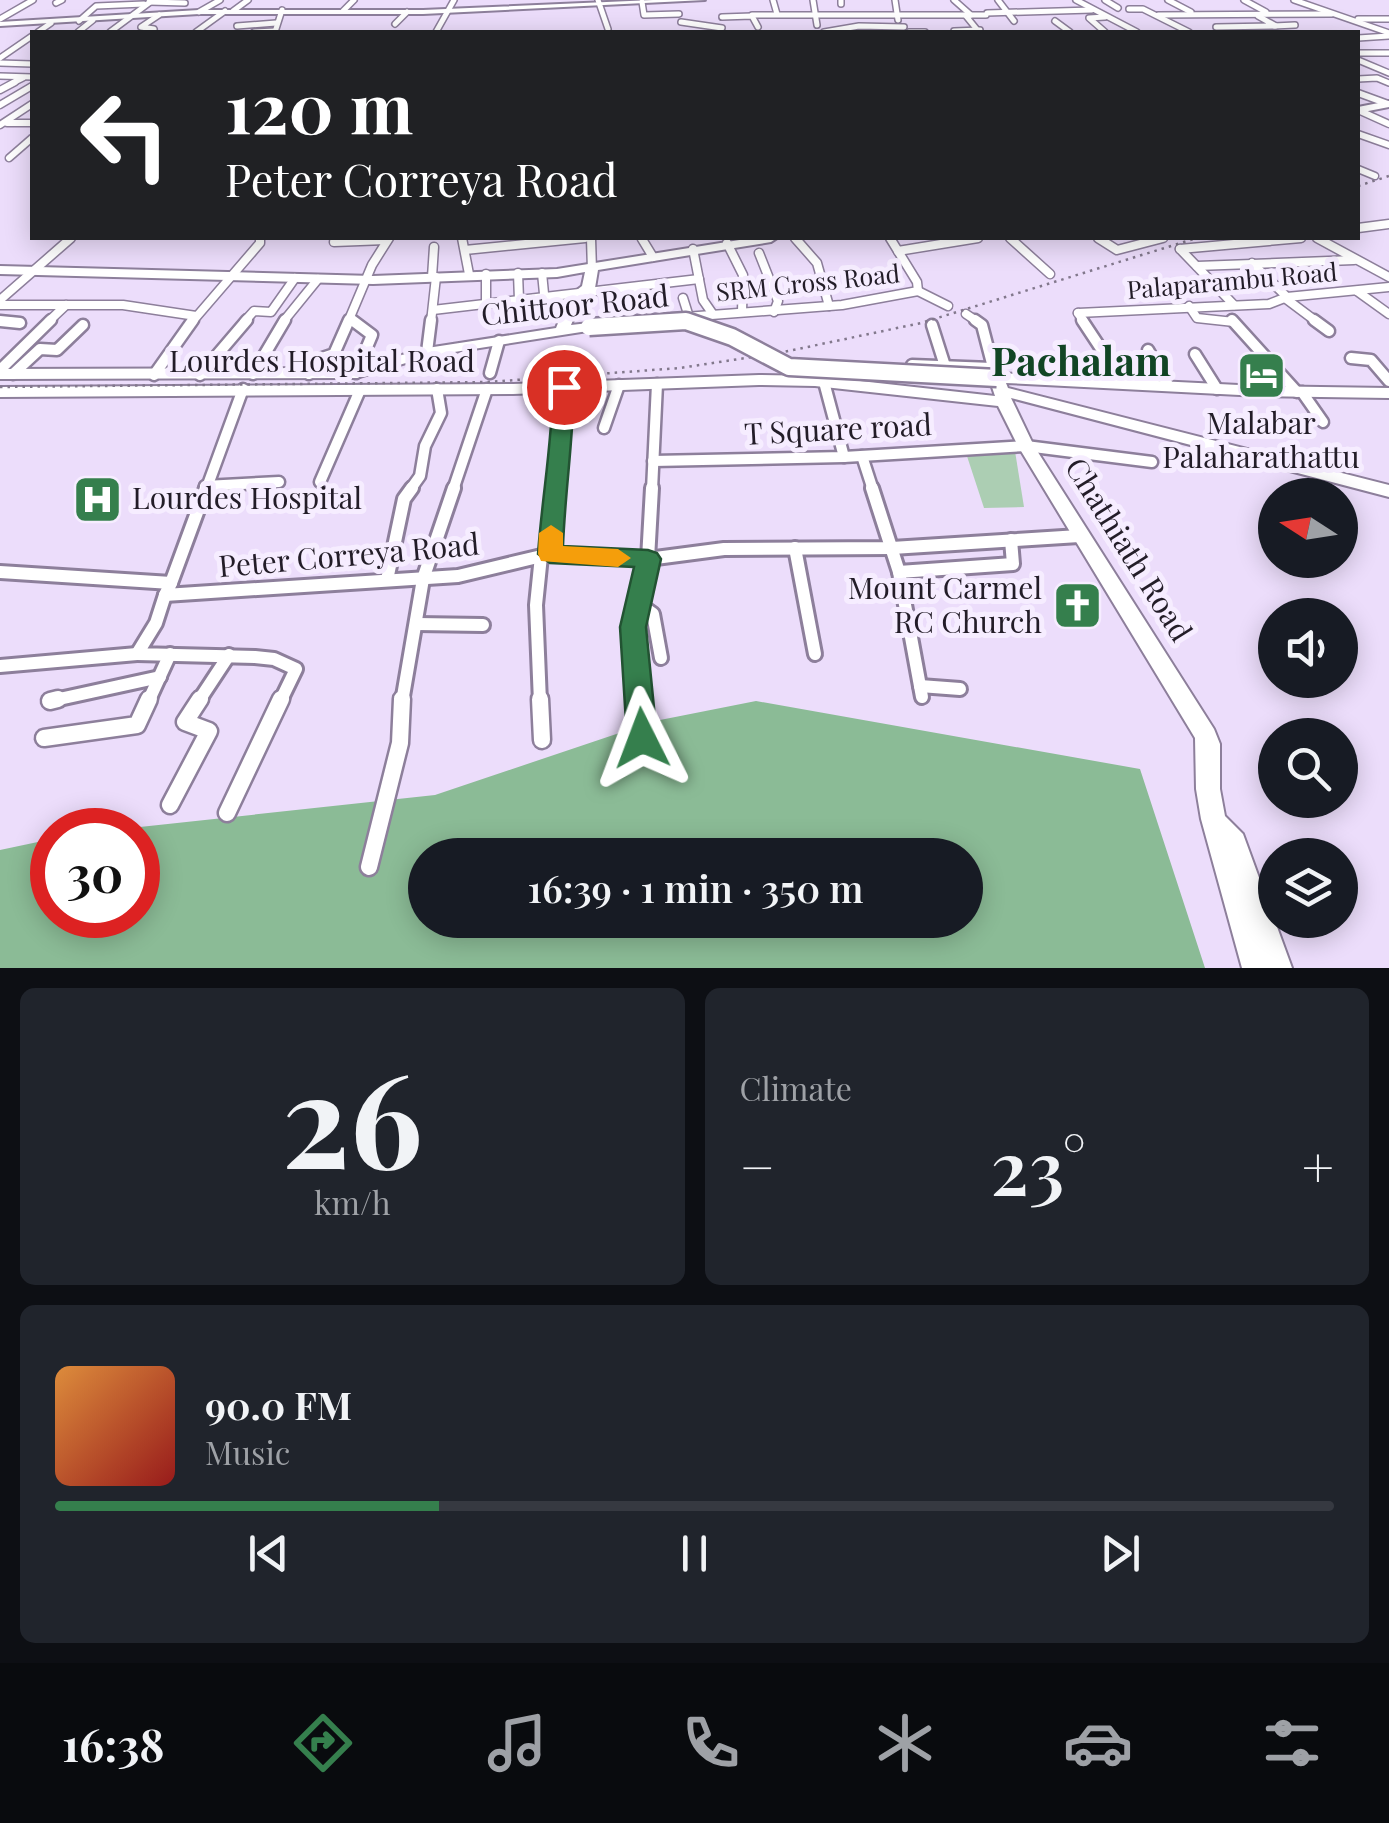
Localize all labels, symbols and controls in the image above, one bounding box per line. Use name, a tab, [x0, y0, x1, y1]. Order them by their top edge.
text: 120 m	[225, 58, 413, 152]
icon: left	[60, 70, 190, 200]
text: Peter Correya Road	[225, 148, 618, 208]
street label: Palaparambu Road	[1125, 254, 1338, 305]
street label: SRM Cross Road	[714, 255, 901, 308]
street label: Chittoor Road	[479, 274, 671, 334]
district label: Pachalam	[991, 333, 1171, 386]
street label: Lourdes Hospital Road	[169, 340, 475, 380]
pin	[522, 345, 607, 430]
hotel icon: Malabar Palaharathattu	[1235, 349, 1287, 401]
icon: arrive	[537, 360, 592, 415]
place label: Malabar Palaharathattu	[1162, 402, 1360, 476]
street label: T Square road	[743, 403, 933, 453]
street label: Chathiath Road	[1057, 450, 1202, 648]
hospital icon: Lourdes Hospital	[71, 473, 123, 525]
place label: Lourdes Hospital	[132, 477, 362, 517]
north arrow	[1258, 478, 1358, 578]
map controls	[1258, 478, 1358, 938]
street label: Peter Correya Road	[217, 523, 481, 585]
place label: Mount Carmel RC Church	[848, 567, 1042, 641]
church icon: Mount Carmel RC Church	[1051, 580, 1103, 632]
button: sound	[1258, 598, 1358, 698]
position arrow	[590, 686, 694, 790]
button: search	[1258, 718, 1358, 818]
speed limit sign: 30	[30, 808, 160, 938]
button: layers	[1258, 838, 1358, 938]
text: 16:39 · 1 min · 350 m	[528, 862, 863, 913]
text: 26	[282, 1028, 423, 1202]
text: Climate	[740, 1066, 852, 1109]
text: 23°	[991, 1115, 1086, 1215]
text: −	[740, 1128, 775, 1202]
text: +	[1302, 1128, 1334, 1202]
text: km/h	[314, 1180, 391, 1223]
text: 90.0 FM	[205, 1379, 352, 1430]
text: Music	[205, 1430, 290, 1473]
icon: previous	[241, 1526, 296, 1581]
icon: pause	[667, 1526, 722, 1581]
icon: next	[1093, 1526, 1148, 1581]
icon: directions	[288, 1708, 358, 1778]
icon: music	[482, 1708, 552, 1778]
icon: phone	[676, 1708, 746, 1778]
icon: climate	[870, 1708, 940, 1778]
icon: car	[1063, 1708, 1133, 1778]
icon: filters	[1257, 1708, 1327, 1778]
text: 16:38	[62, 1713, 165, 1773]

